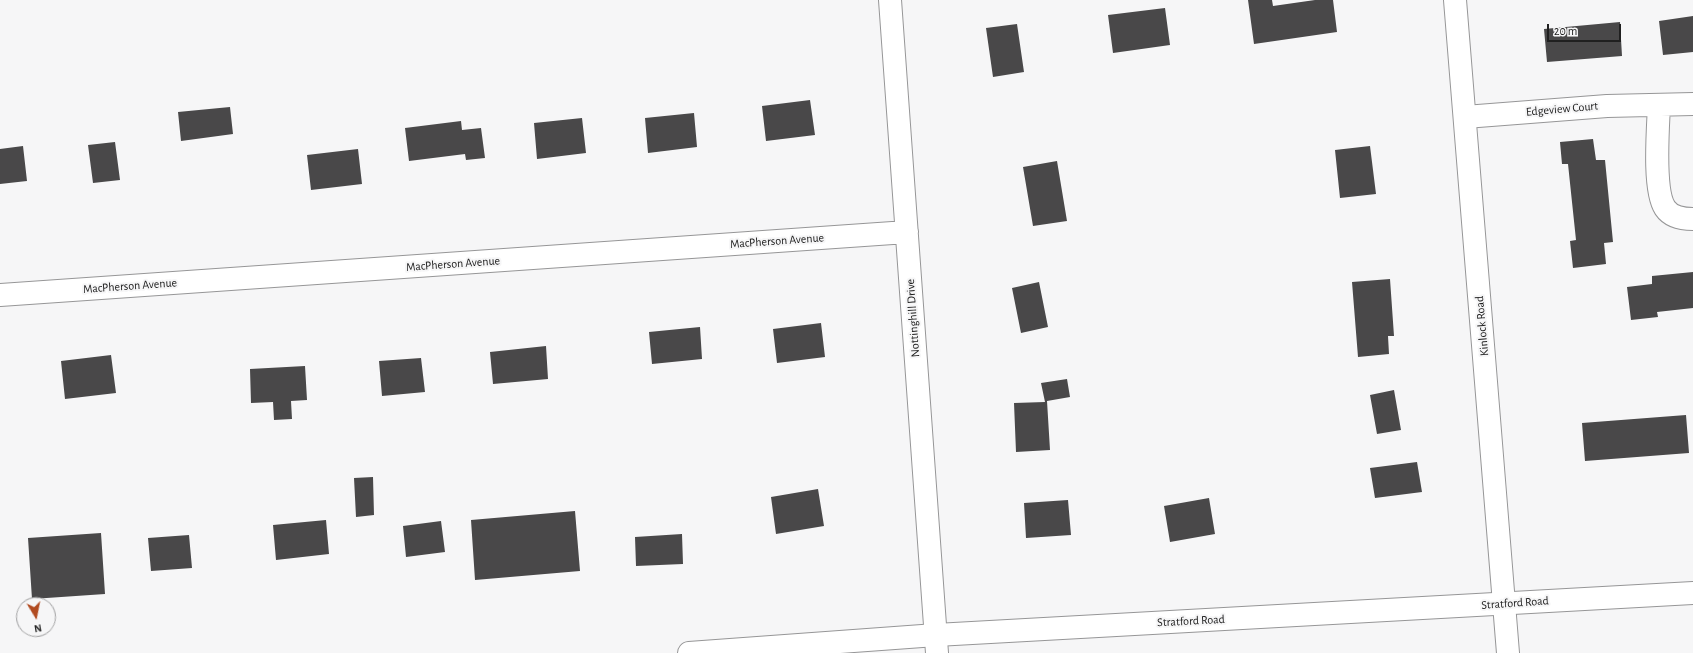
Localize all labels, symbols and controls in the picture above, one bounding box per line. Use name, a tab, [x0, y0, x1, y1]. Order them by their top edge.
scale bar	[1549, 16, 1623, 42]
text: 20 m	[1554, 25, 1577, 37]
street label: Edgeview Court	[1525, 99, 1599, 119]
street label: MacPherson Avenue	[729, 231, 825, 251]
street label: MacPherson Avenue	[405, 254, 501, 274]
street label: MacPherson Avenue	[82, 276, 178, 296]
street label: Nottinghill Drive	[903, 278, 923, 358]
street label: Kinlock Road	[1472, 295, 1492, 357]
street label: Stratford Road	[1481, 593, 1549, 613]
north arrow	[16, 597, 56, 637]
street label: Stratford Road	[1157, 612, 1225, 630]
text: N	[33, 622, 43, 634]

